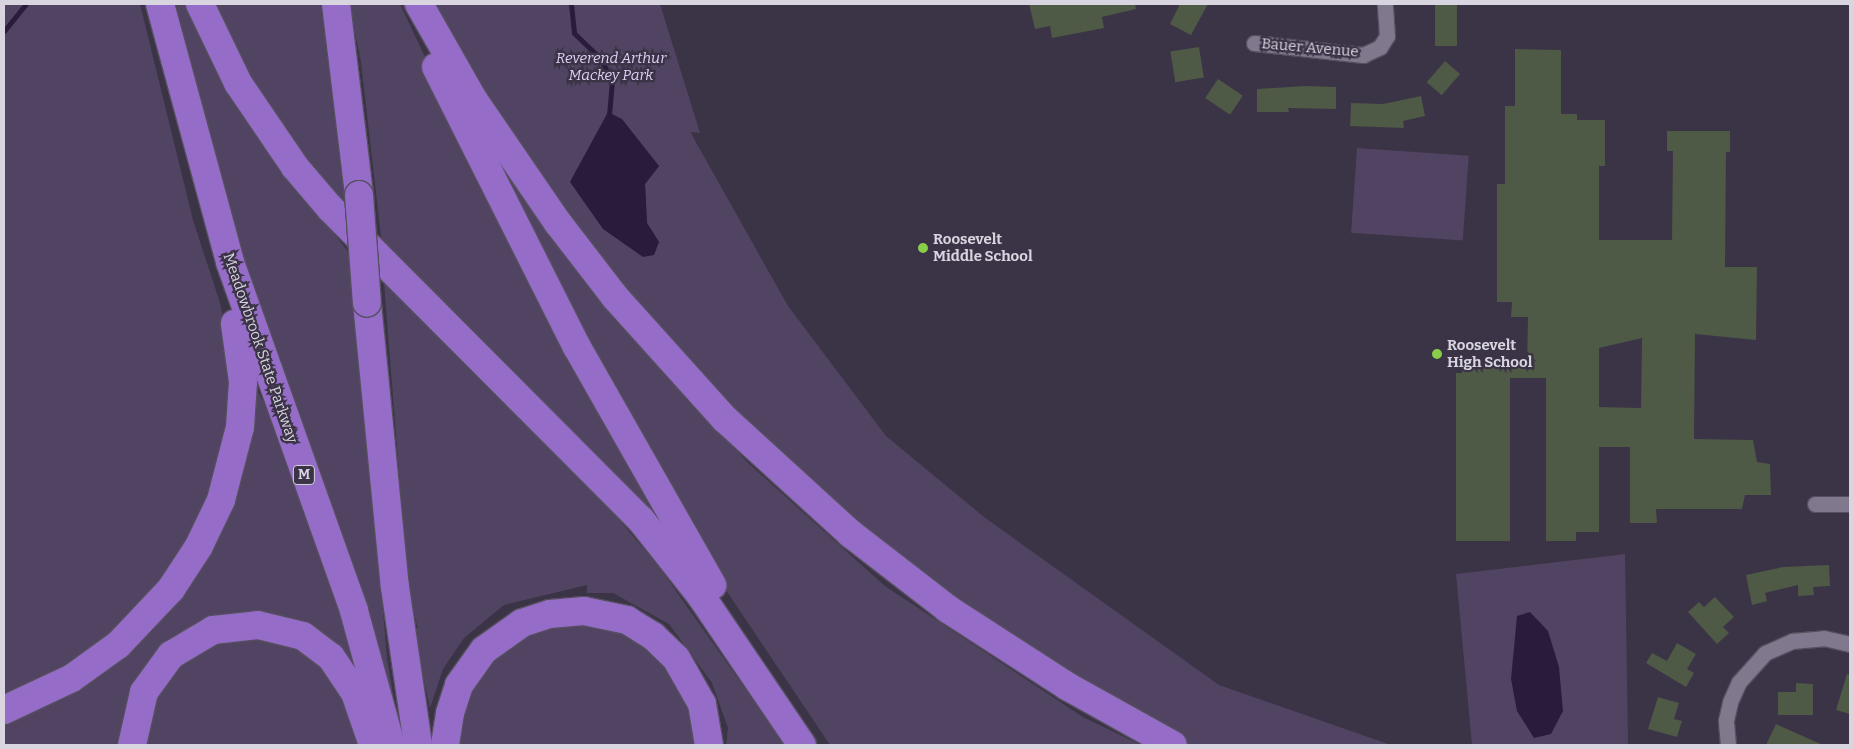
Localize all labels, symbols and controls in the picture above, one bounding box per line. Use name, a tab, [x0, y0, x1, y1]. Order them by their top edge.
street label: Bauer Avenue	[1261, 35, 1359, 61]
park label: Reverend Arthur Mackey Park	[556, 49, 666, 84]
place label: Roosevelt Middle School	[933, 230, 1033, 265]
marker: Roosevelt Middle School	[917, 242, 929, 254]
street label: Meadowbrook State Parkway	[219, 251, 301, 445]
place label: Roosevelt High School	[1447, 336, 1532, 371]
marker: Roosevelt High School	[1431, 348, 1443, 360]
road number: M	[293, 464, 315, 486]

